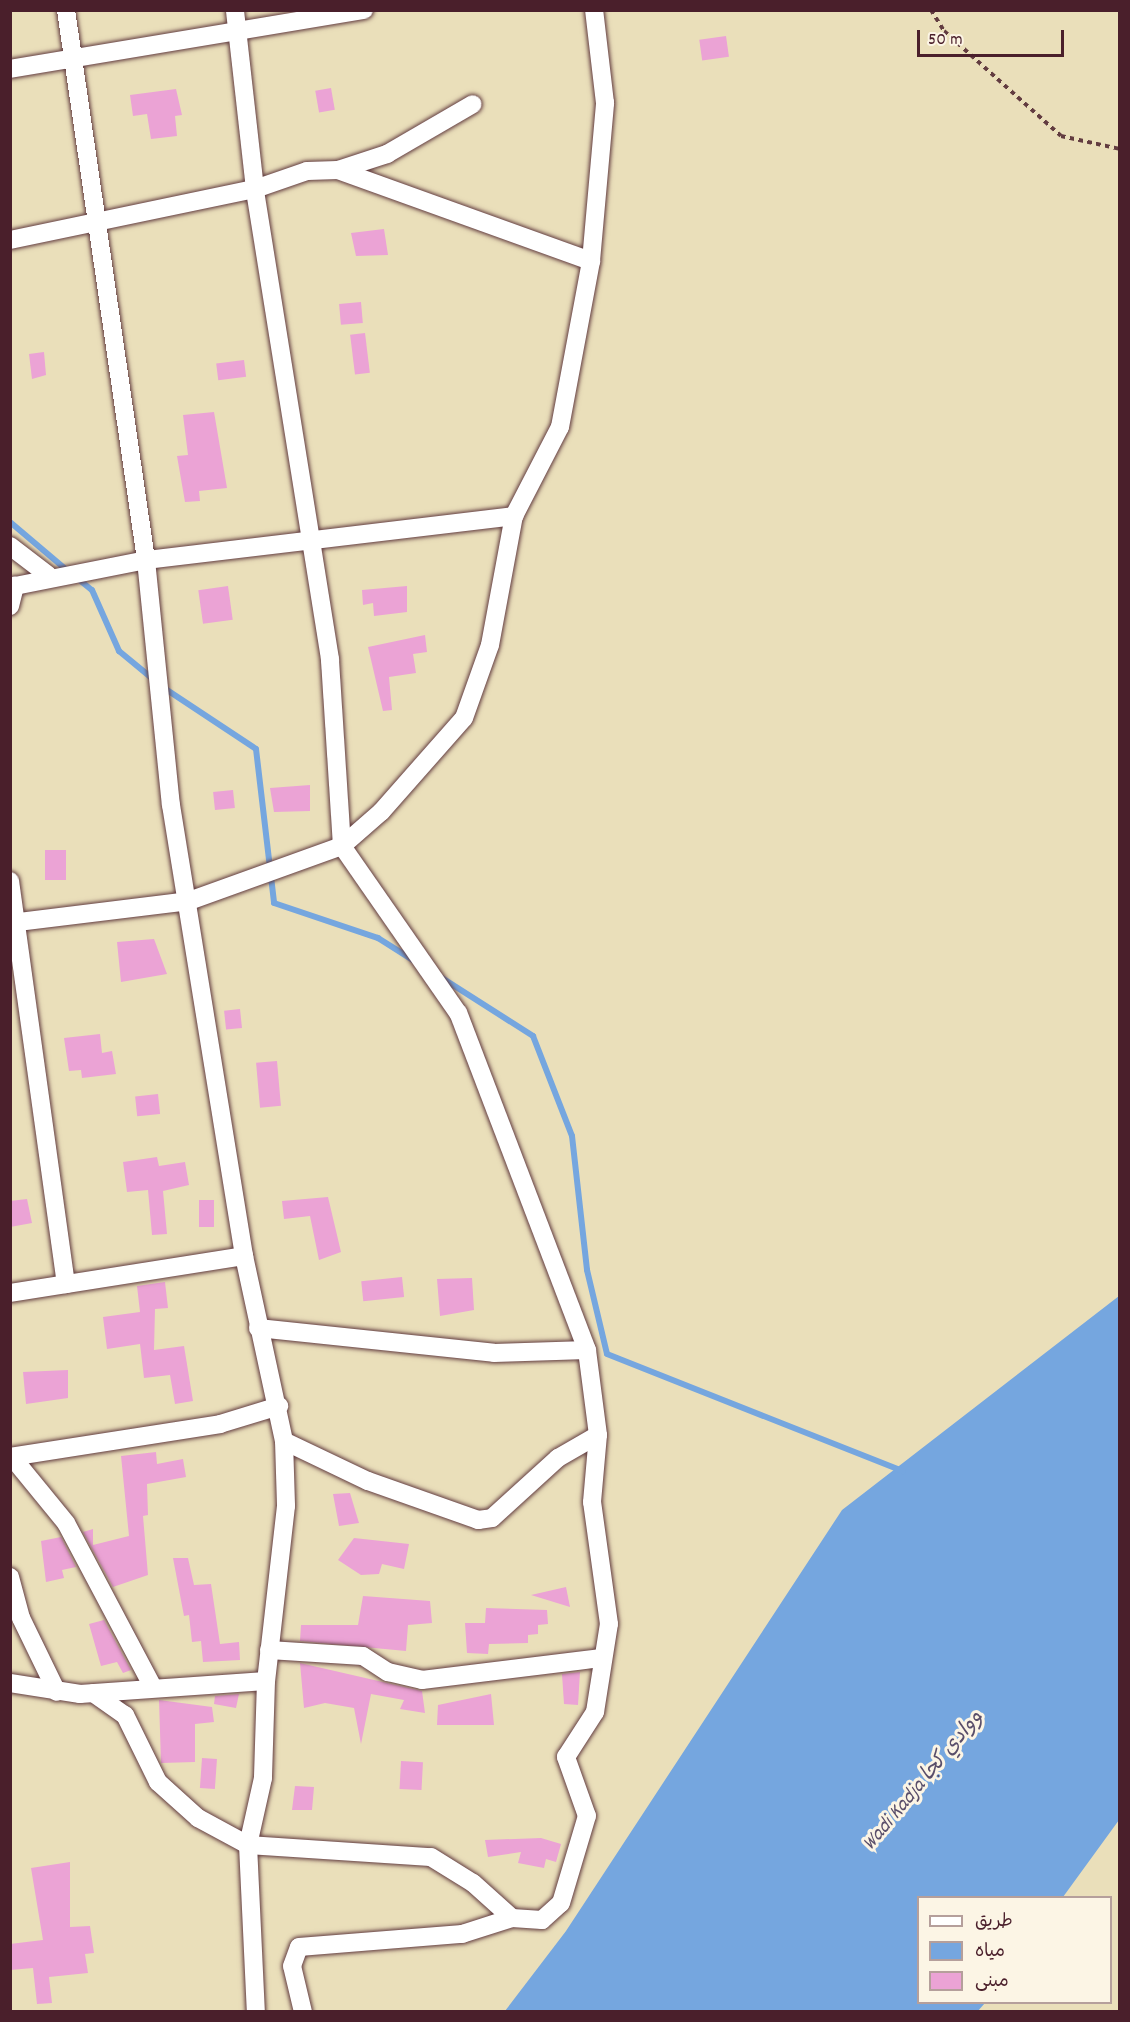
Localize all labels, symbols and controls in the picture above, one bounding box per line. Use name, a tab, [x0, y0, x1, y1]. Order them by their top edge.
scale bar	[920, 18, 1067, 56]
text: 50 m	[928, 28, 963, 53]
water label: Wadi Kadja ووادي كجا	[858, 1706, 990, 1856]
legend	[917, 1896, 1112, 2004]
text: طريق	[975, 1910, 1013, 1935]
text: مياه	[975, 1940, 1005, 1965]
text: مبنى	[975, 1970, 1009, 1995]

